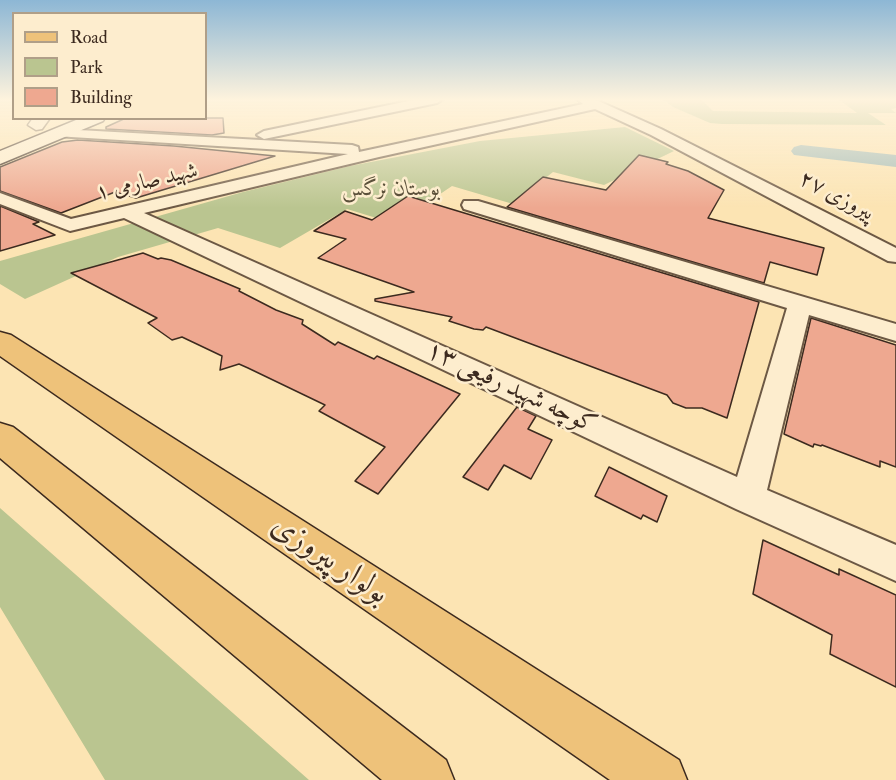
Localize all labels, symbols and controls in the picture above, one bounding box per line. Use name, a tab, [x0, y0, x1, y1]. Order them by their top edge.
legend	[12, 12, 207, 120]
text: Road	[70, 26, 108, 49]
text: Park	[70, 56, 103, 79]
text: Building	[70, 86, 132, 109]
street label: شهید صارمی ۱	[94, 158, 200, 208]
street label: پیروزی ۲۷	[794, 166, 878, 228]
park label: بوستان نرگس	[342, 177, 440, 203]
street label: کوچه شهید رفیعی ۱۳	[420, 336, 602, 442]
street label: بولوار پیروزی	[263, 508, 395, 614]

